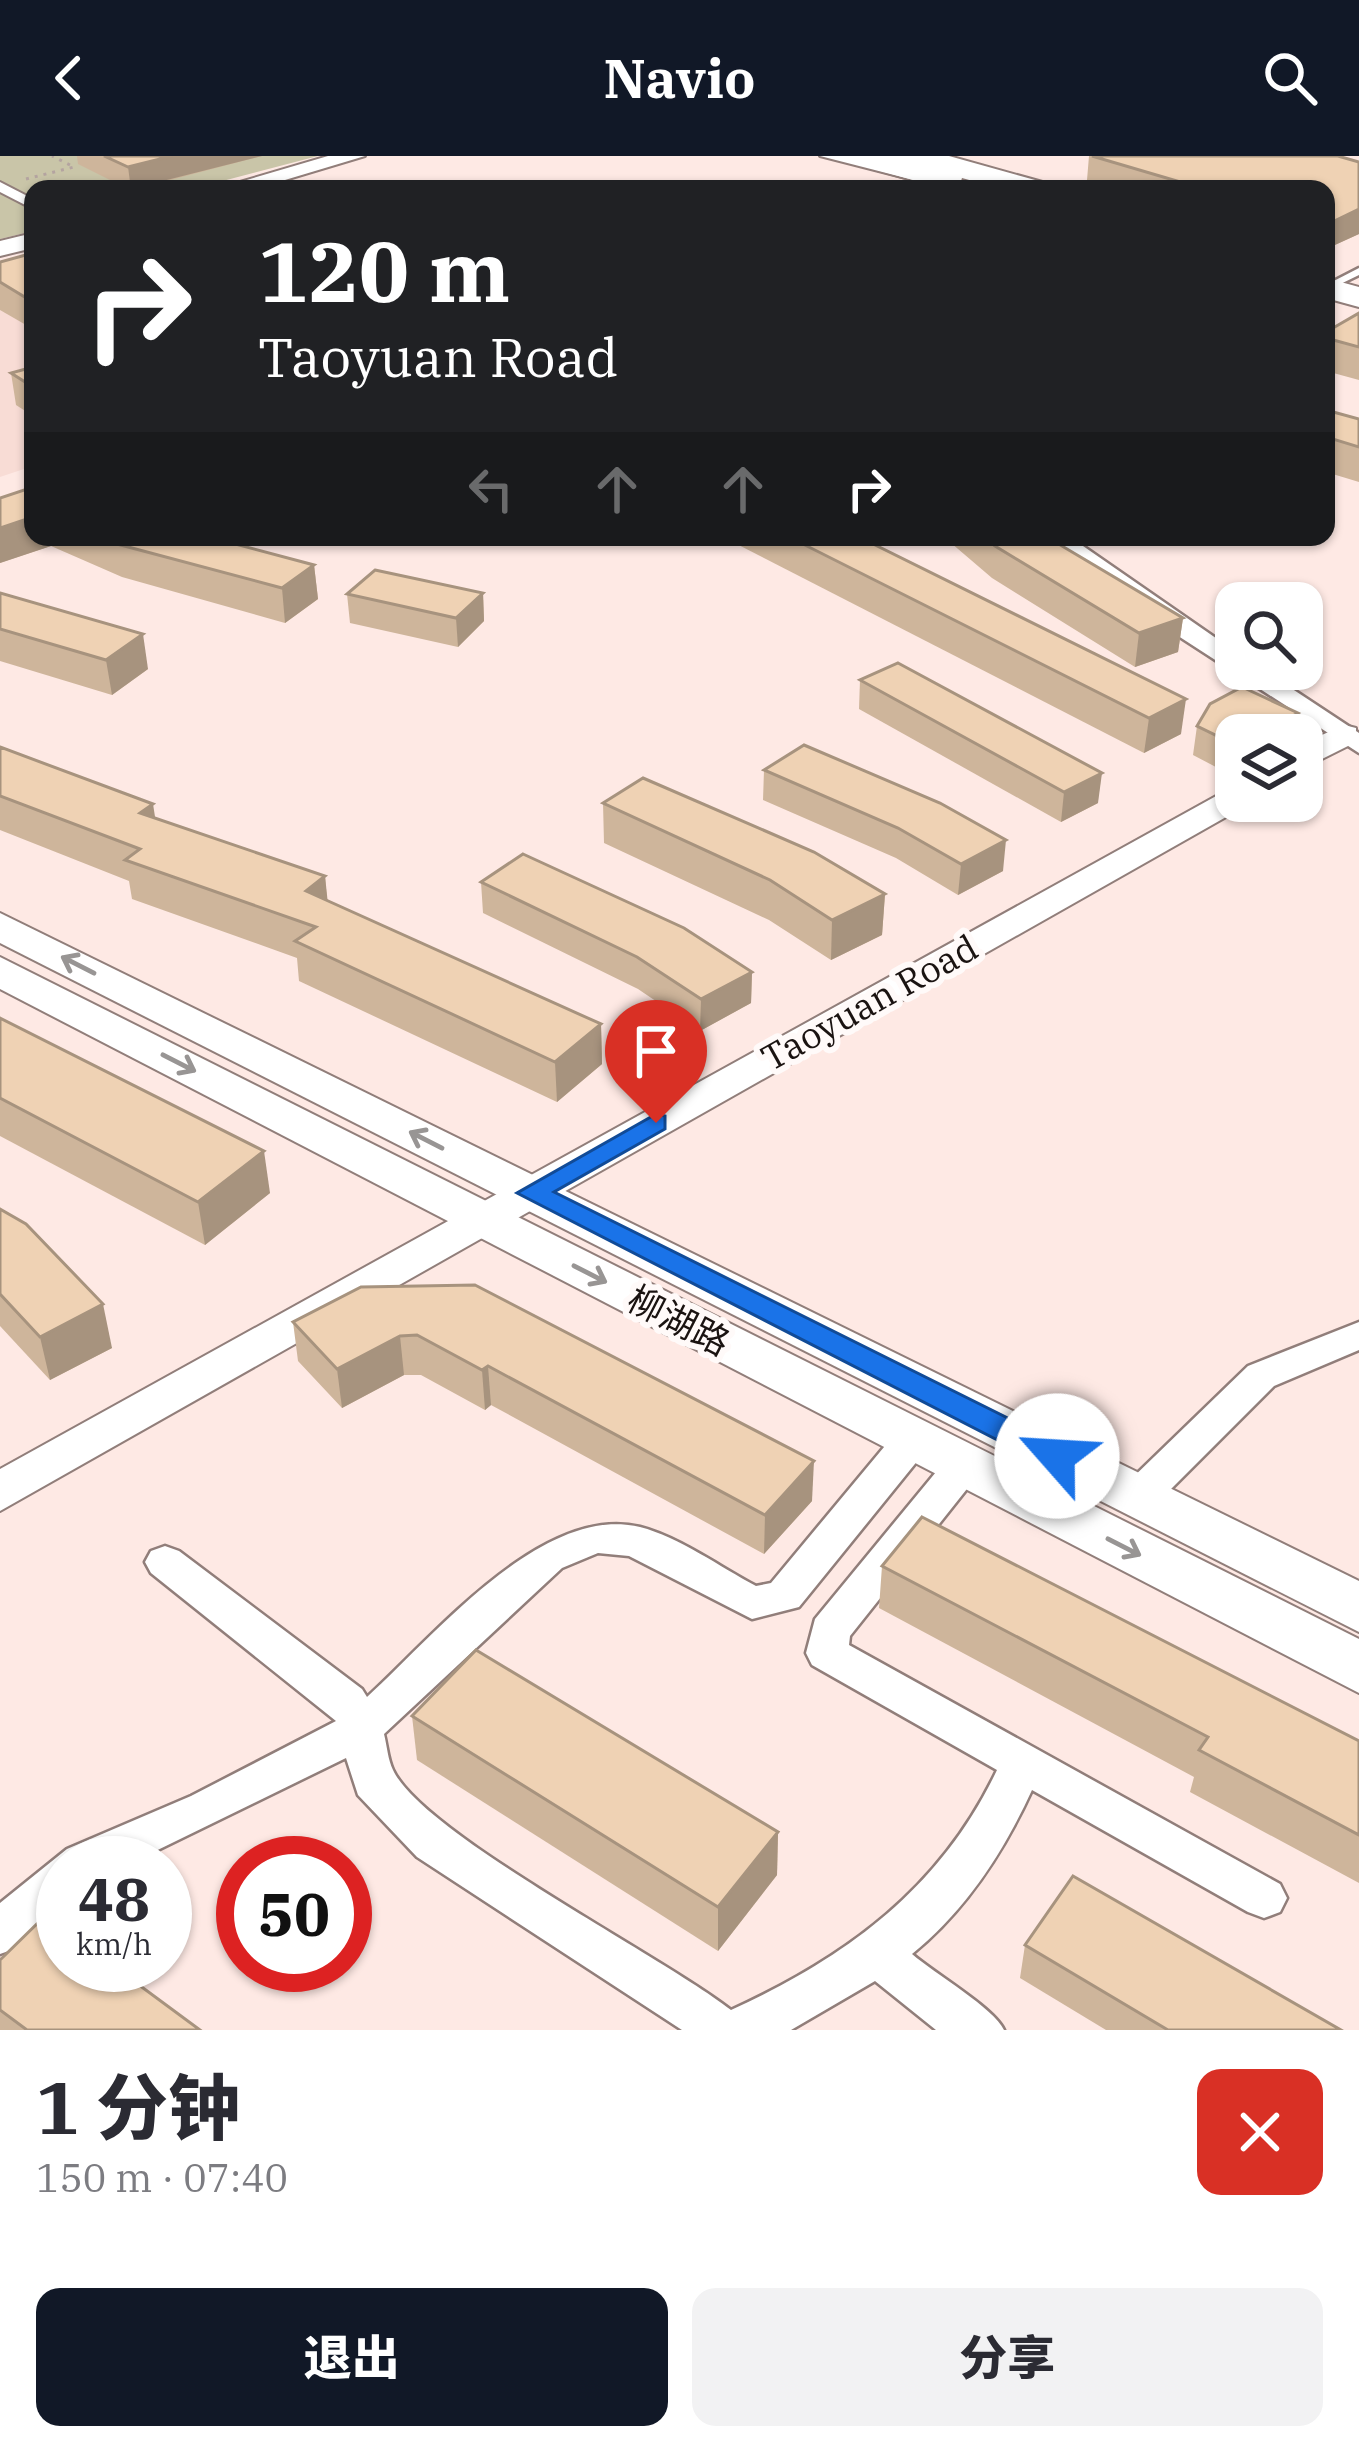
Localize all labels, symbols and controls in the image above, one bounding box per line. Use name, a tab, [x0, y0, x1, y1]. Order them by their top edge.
text: Navio	[603, 43, 756, 113]
icon: back	[36, 45, 102, 111]
icon: search	[1257, 45, 1323, 111]
text: 120 m	[258, 216, 510, 325]
icon: right	[60, 228, 216, 384]
text: Taoyuan Road	[258, 322, 618, 392]
icon: left	[458, 456, 524, 522]
icon: ahead	[584, 456, 650, 522]
icon: ahead	[710, 456, 776, 522]
icon: right	[836, 456, 902, 522]
map controls	[1215, 582, 1323, 822]
button: search	[1215, 582, 1323, 690]
button: layers	[1215, 714, 1323, 822]
street label: Taoyuan Road	[753, 923, 985, 1081]
one-way arrow	[61, 953, 96, 976]
pin	[605, 1000, 707, 1123]
icon: arrive	[623, 1018, 689, 1084]
one-way arrow	[160, 1052, 196, 1075]
one-way arrow	[409, 1128, 445, 1151]
one-way arrow	[571, 1263, 607, 1286]
street label: 柳湖路	[620, 1275, 738, 1365]
position arrow	[994, 1393, 1120, 1519]
one-way arrow	[1106, 1536, 1141, 1559]
speed limit sign: 50	[216, 1836, 372, 1992]
text: 48	[78, 1859, 150, 1938]
text: km/h	[76, 1924, 152, 1963]
text: 1 分钟	[36, 2060, 240, 2154]
button: close	[1197, 2069, 1323, 2195]
text: 150 m · 07:40	[36, 2152, 288, 2203]
button: 退出	[36, 2288, 668, 2426]
button: 分享	[692, 2288, 1323, 2426]

